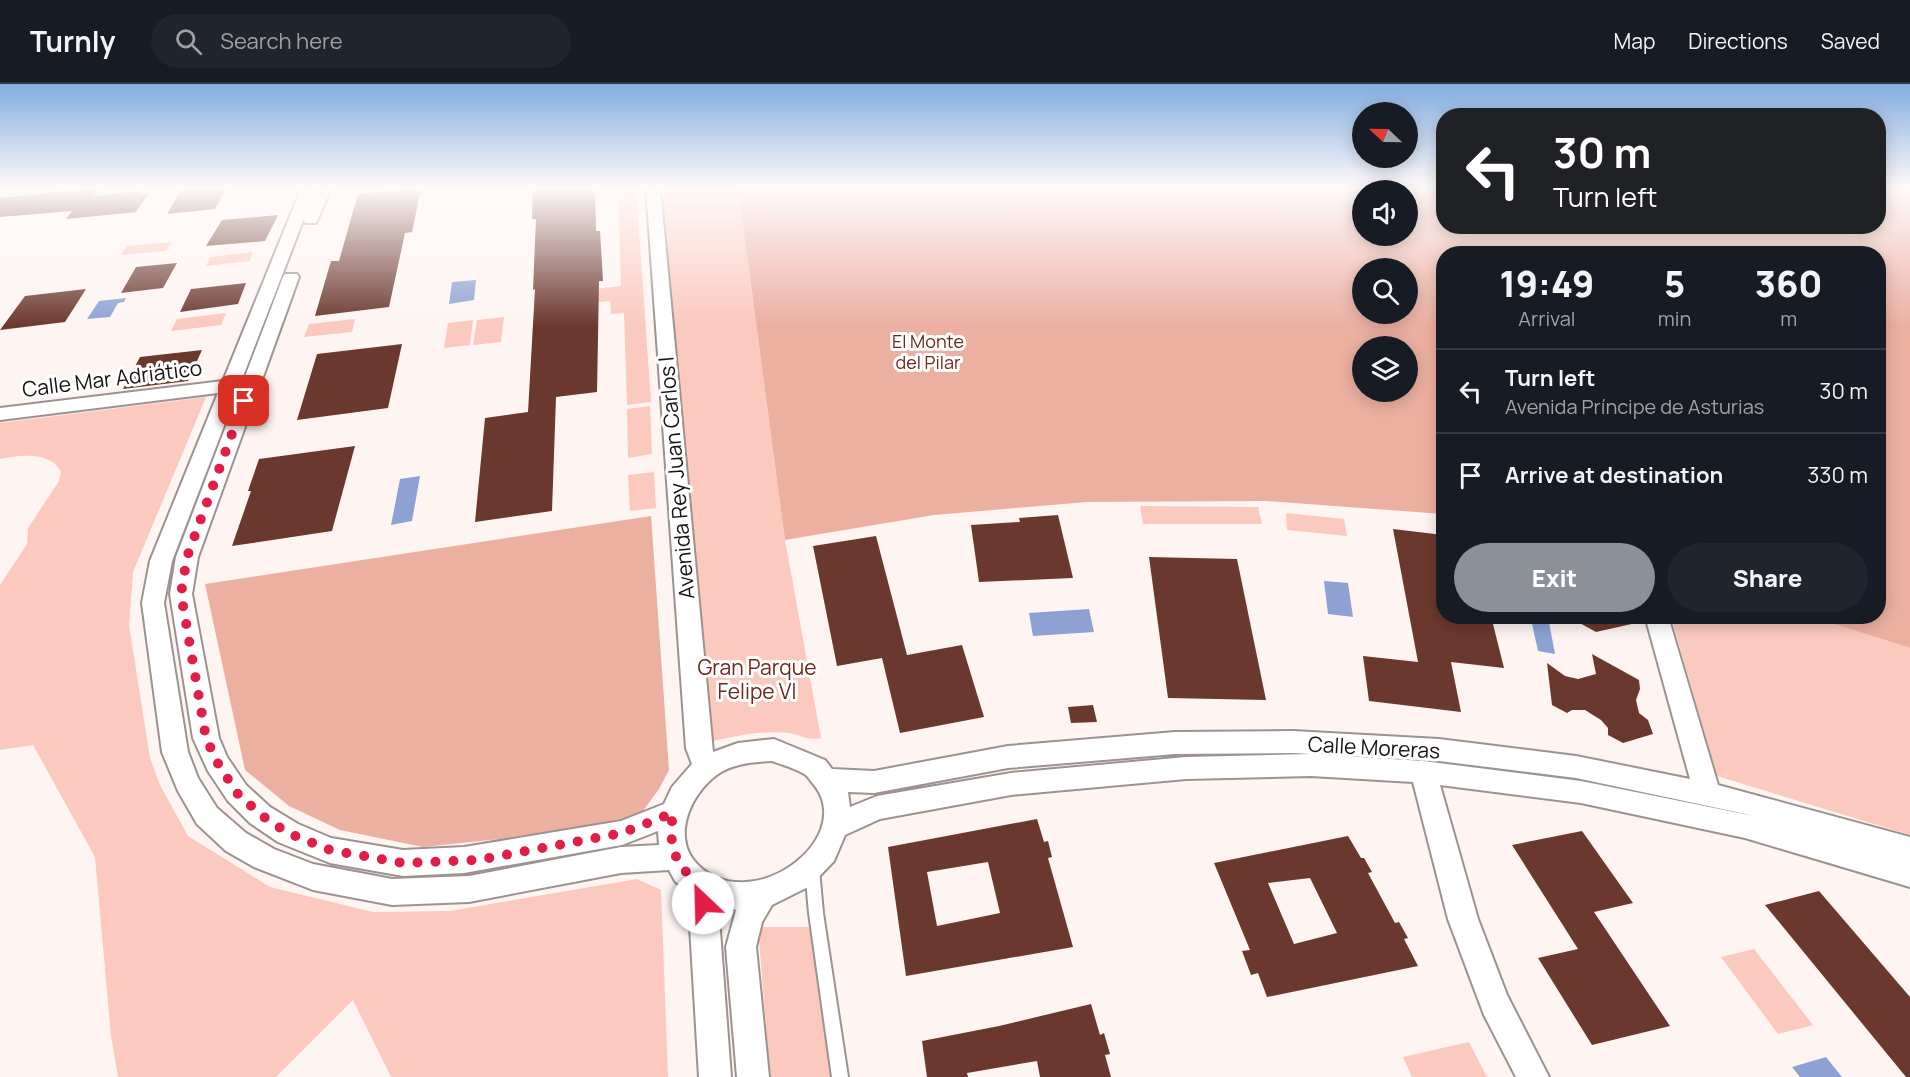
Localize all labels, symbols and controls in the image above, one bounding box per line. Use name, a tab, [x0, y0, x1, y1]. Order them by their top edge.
search box	[151, 14, 571, 68]
text: Turnly	[30, 22, 115, 60]
icon: search	[172, 25, 205, 58]
text: Search here	[220, 26, 343, 56]
text: Map	[1614, 27, 1655, 55]
text: Directions	[1688, 27, 1788, 55]
text: Saved	[1821, 27, 1880, 55]
north arrow	[1352, 102, 1418, 168]
map controls	[1352, 102, 1418, 402]
text: 30 m	[1553, 123, 1651, 181]
icon: left	[1454, 132, 1532, 210]
text: Turn left	[1553, 178, 1657, 215]
button: sound	[1352, 180, 1418, 246]
button: search	[1352, 258, 1418, 324]
text: 19:49	[1499, 259, 1594, 308]
text: 5	[1664, 259, 1685, 308]
text: 360	[1755, 259, 1823, 308]
text: Arrival	[1518, 305, 1575, 332]
text: min	[1658, 305, 1691, 332]
text: m	[1780, 305, 1797, 332]
park label: El Monte del Pilar	[892, 329, 964, 374]
button: layers	[1352, 336, 1418, 402]
street label: Calle Mar Adriático	[20, 353, 204, 403]
street label: Avenida Rey Juan Carlos I	[651, 356, 701, 600]
text: Turn left	[1505, 363, 1595, 393]
pin	[218, 375, 269, 426]
icon: left	[1454, 375, 1487, 408]
text: 30 m	[1819, 376, 1868, 406]
icon: arrive	[227, 384, 260, 417]
text: Avenida Príncipe de Asturias	[1505, 393, 1764, 420]
icon: arrive	[1454, 459, 1487, 492]
text: Arrive at destination	[1505, 460, 1723, 490]
text: 330 m	[1807, 460, 1868, 490]
button: Exit	[1454, 543, 1655, 612]
button: Share	[1667, 543, 1868, 612]
park label: Gran Parque Felipe VI	[698, 653, 816, 705]
street label: Calle Moreras	[1307, 730, 1441, 764]
position arrow	[671, 871, 735, 935]

